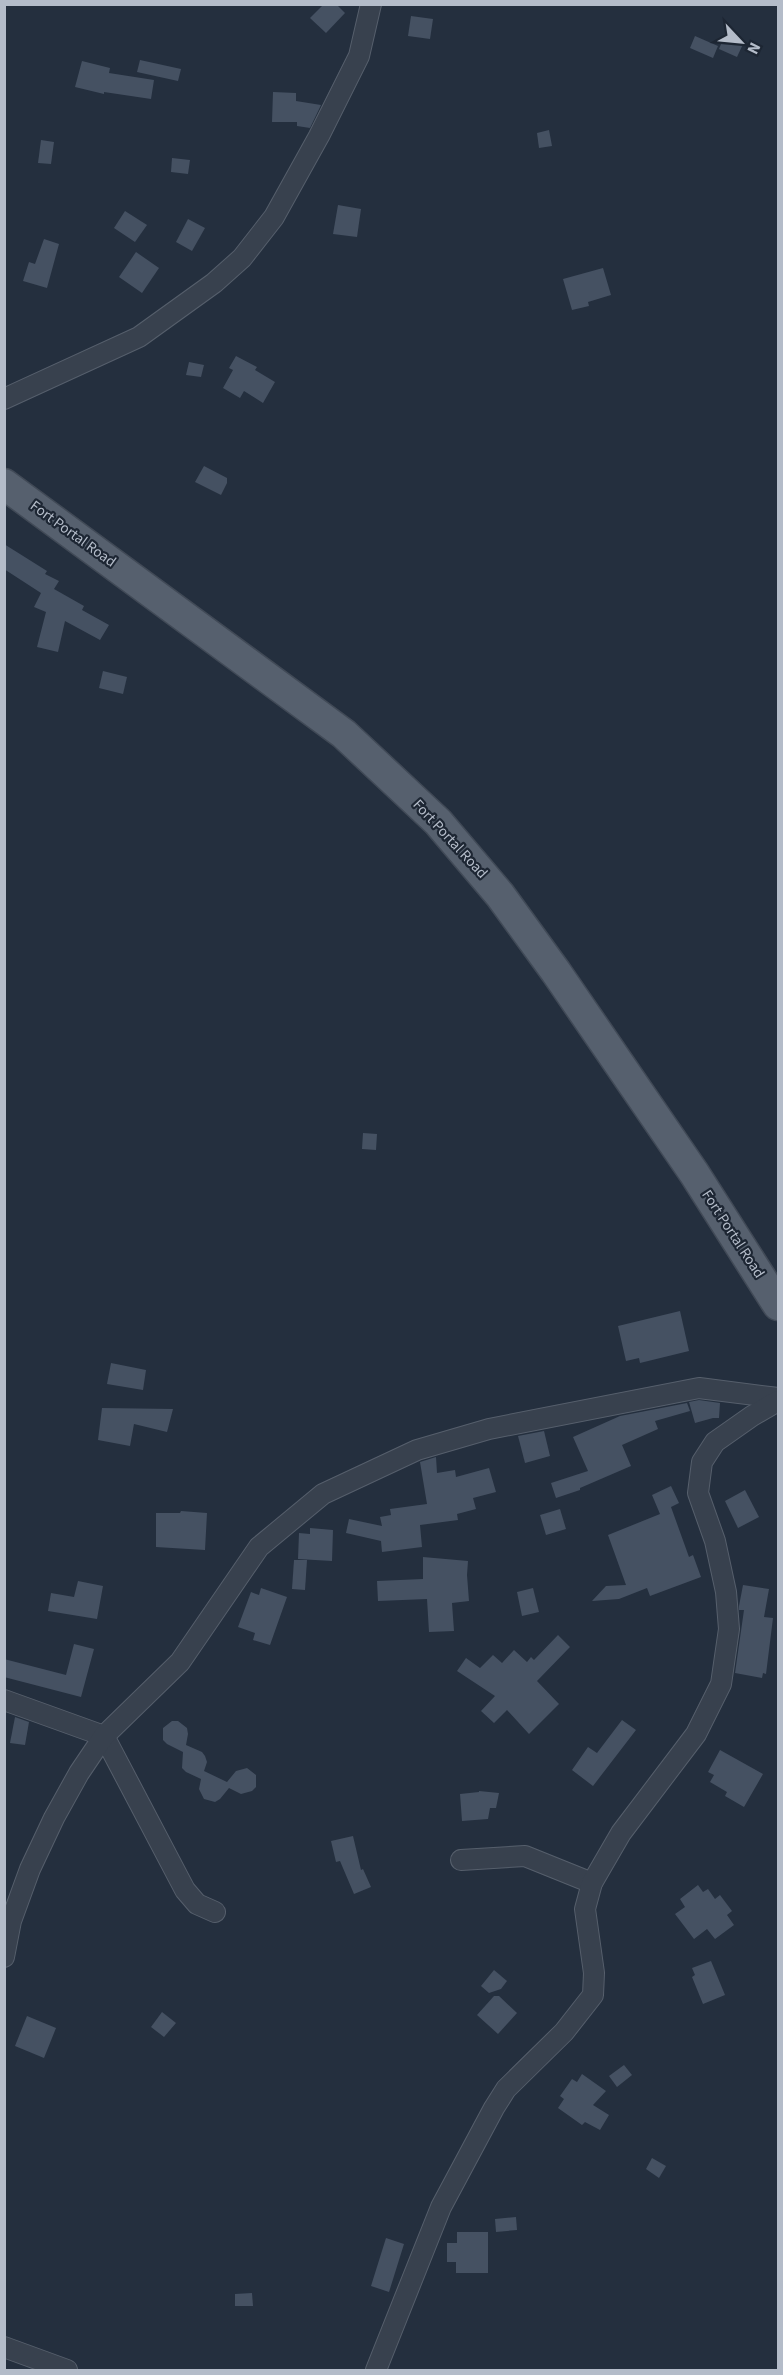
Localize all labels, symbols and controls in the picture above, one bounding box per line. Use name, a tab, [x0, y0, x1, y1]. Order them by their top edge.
north arrow	[711, 12, 771, 72]
text: N	[741, 39, 766, 58]
street label: Fort Portal Road	[26, 496, 120, 572]
street label: Fort Portal Road	[408, 795, 492, 883]
street label: Fort Portal Road	[697, 1186, 769, 1282]

